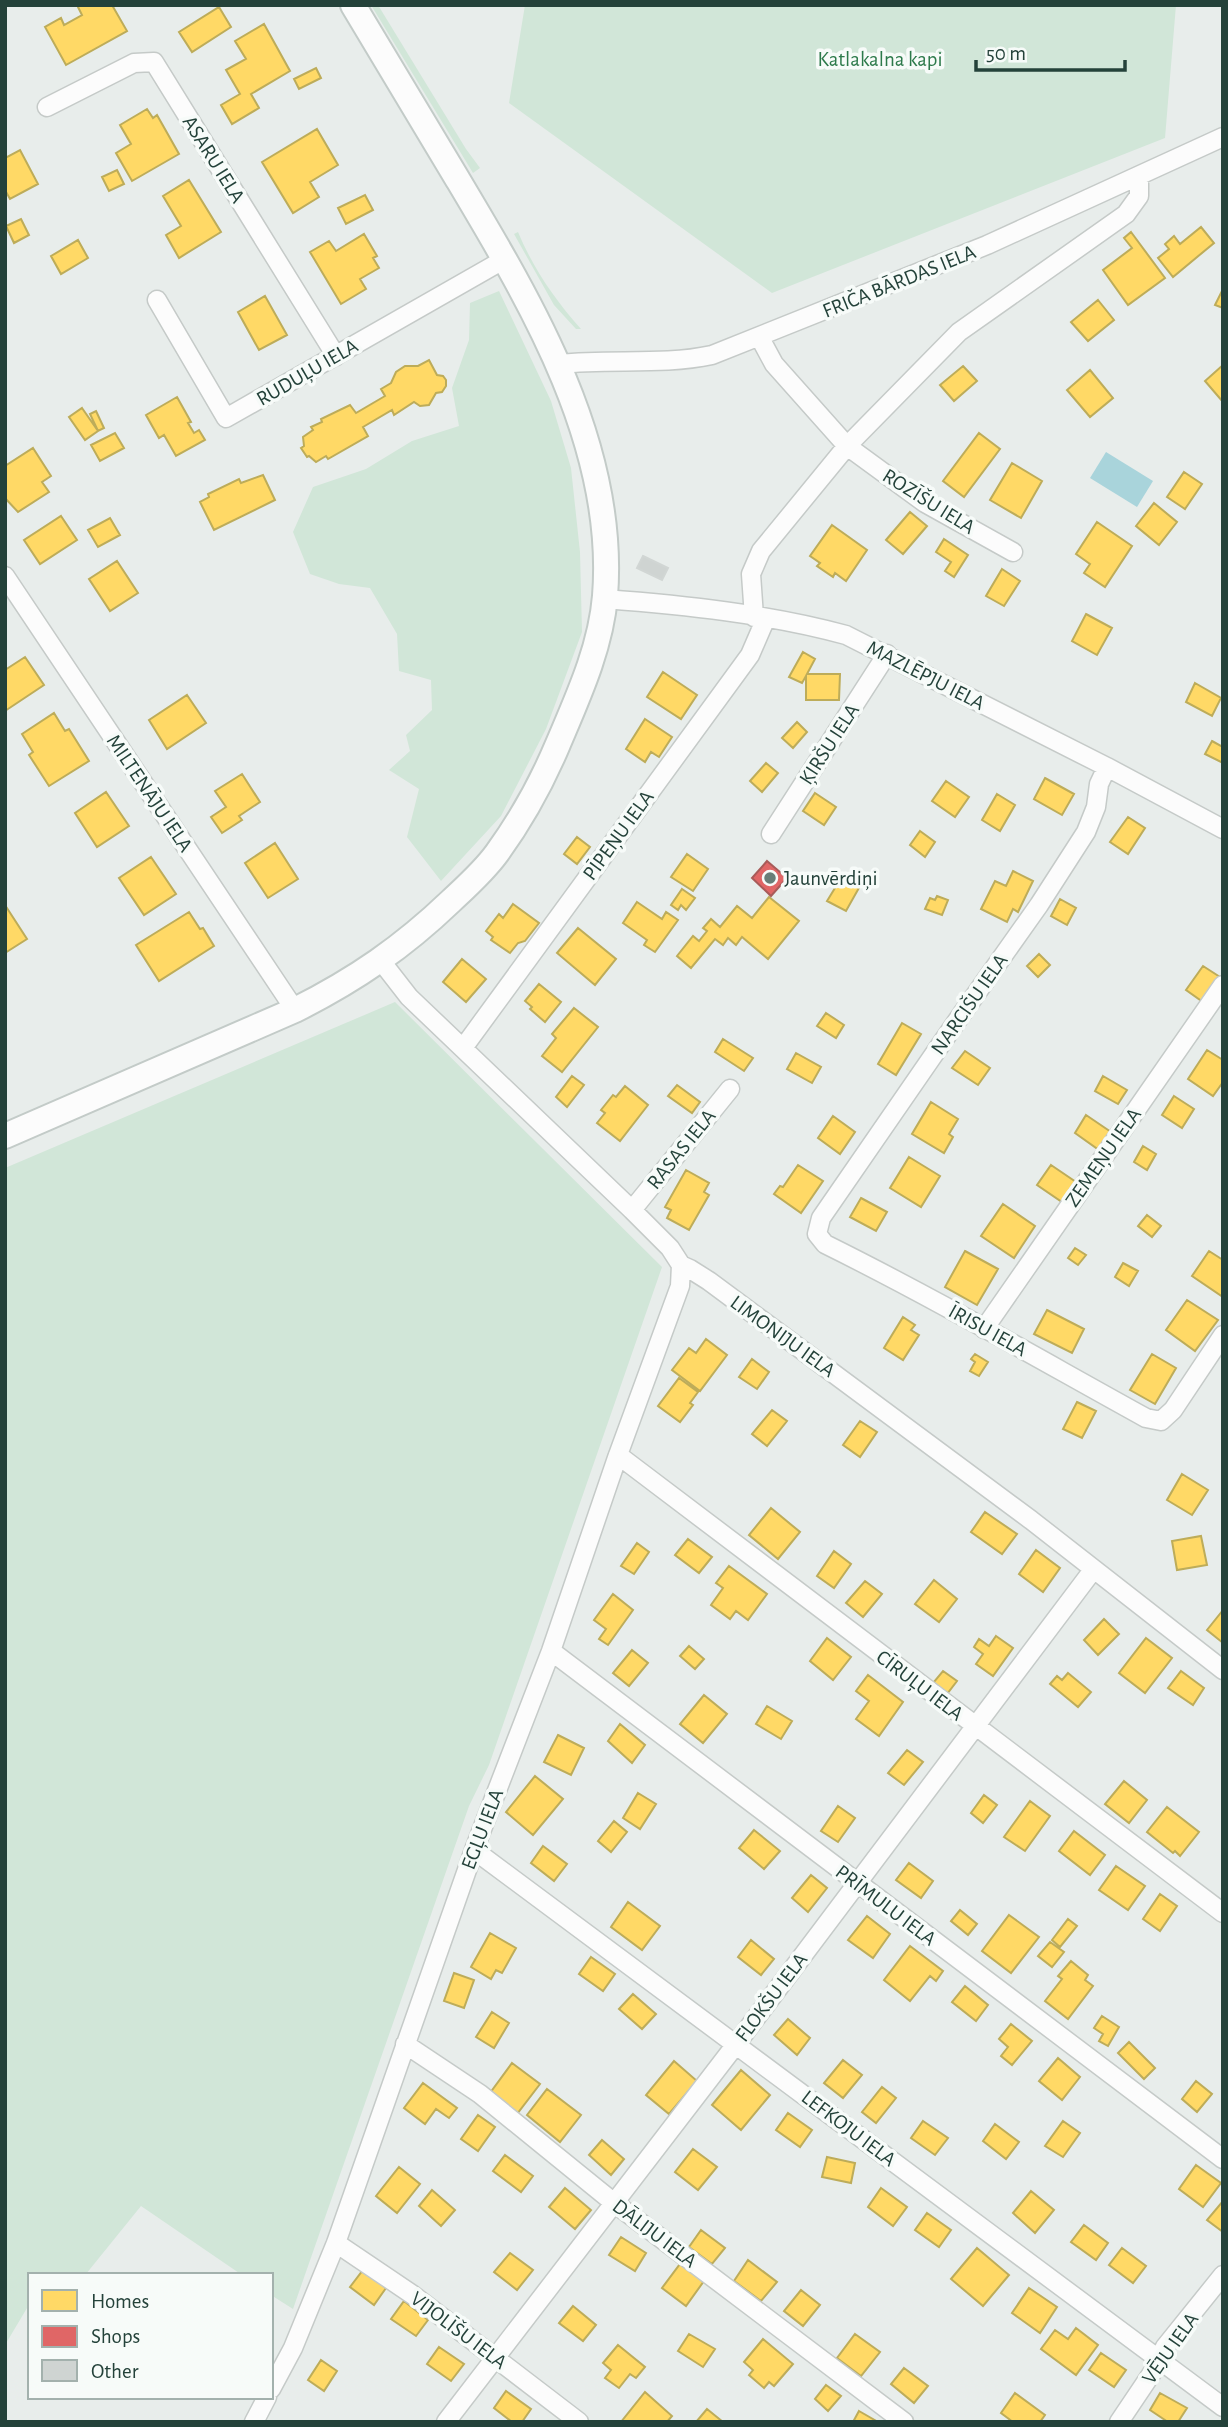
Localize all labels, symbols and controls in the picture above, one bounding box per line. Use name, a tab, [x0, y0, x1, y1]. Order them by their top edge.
scale bar	[976, 28, 1125, 72]
text: 50 m	[986, 43, 1026, 64]
park label: Katlakalna kapi	[817, 49, 943, 70]
street label: ASARU IELA	[179, 112, 249, 207]
street label: FRIČA BĀRDAS IELA	[819, 239, 979, 322]
street label: RUDUĻU IELA	[253, 335, 362, 412]
street label: ROZĪŠU IELA	[879, 463, 980, 538]
street label: MAZLĒPJU IELA	[863, 636, 989, 714]
street label: ĶIRŠU IELA	[794, 699, 865, 790]
street label: MILTENĀJU IELA	[103, 730, 197, 856]
street label: PĪPEŅU IELA	[578, 786, 659, 885]
place label: Jaunvērdiņi	[784, 868, 878, 891]
marker: Jaunvērdiņi	[762, 870, 778, 886]
street label: NARCIŠU IELA	[925, 949, 1012, 1058]
street label: ZEMEŅU IELA	[1062, 1104, 1147, 1212]
street label: RASAS IELA	[643, 1105, 720, 1193]
street label: LIMONIJU IELA	[726, 1291, 839, 1381]
street label: ĪRISU IELA	[945, 1300, 1031, 1360]
street label: CĪRUĻU IELA	[871, 1645, 968, 1726]
street label: EGĻU IELA	[458, 1786, 509, 1873]
street label: PRĪMULU IELA	[831, 1860, 941, 1950]
street label: FLOKŠU IELA	[730, 1948, 811, 2046]
street label: LEFKOJU IELA	[798, 2086, 900, 2171]
street label: DĀLIJU IELA	[609, 2194, 701, 2272]
legend	[28, 2273, 273, 2399]
street label: VIJOLĪŠU IELA	[407, 2286, 512, 2373]
text: Homes	[91, 2291, 149, 2312]
street label: VĒJU IELA	[1138, 2308, 1202, 2388]
text: Shops	[91, 2326, 140, 2347]
text: Other	[91, 2361, 139, 2382]

